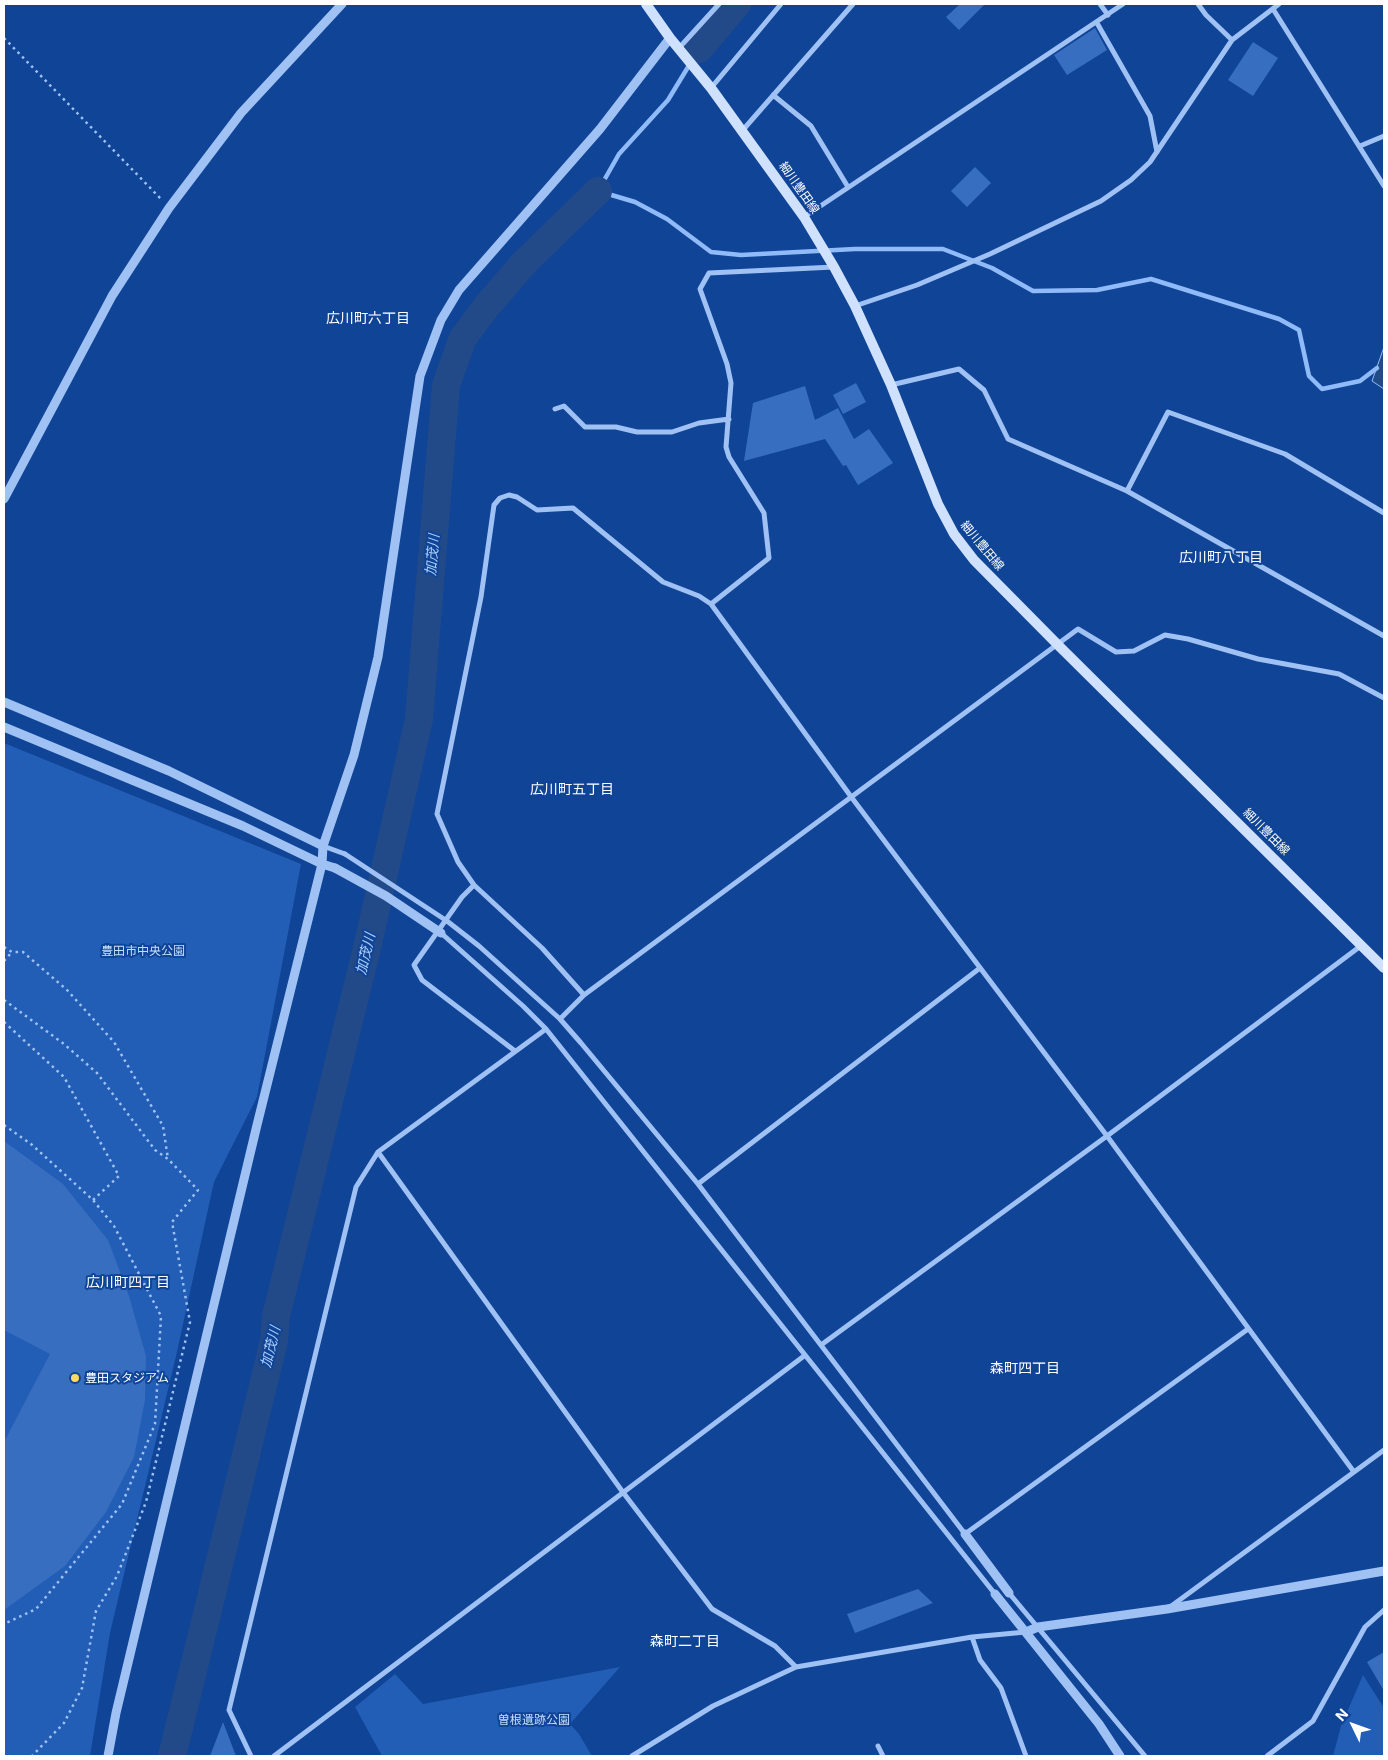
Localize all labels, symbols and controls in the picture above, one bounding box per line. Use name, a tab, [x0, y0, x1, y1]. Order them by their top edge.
street label: 細川豊田線	[776, 159, 822, 217]
district label: 広川町六丁目	[326, 311, 410, 327]
street label: 細川豊田線	[957, 518, 1007, 574]
water label: 加茂川	[423, 533, 443, 577]
district label: 広川町八丁目	[1179, 550, 1263, 566]
district label: 広川町五丁目	[530, 782, 614, 798]
street label: 細川豊田線	[1240, 806, 1292, 858]
water label: 加茂川	[353, 932, 379, 976]
park label: 豊田市中央公園	[101, 944, 185, 958]
district label: 広川町四丁目	[86, 1275, 170, 1291]
water label: 加茂川	[258, 1325, 284, 1369]
district label: 森町四丁目	[990, 1361, 1060, 1377]
place label: 豊田スタジアム	[85, 1371, 169, 1385]
marker: 豊田スタジアム	[69, 1372, 81, 1384]
district label: 森町二丁目	[650, 1634, 720, 1650]
north arrow	[1328, 1700, 1378, 1750]
text: N	[1332, 1705, 1351, 1724]
park label: 曽根遺跡公園	[498, 1713, 570, 1727]

